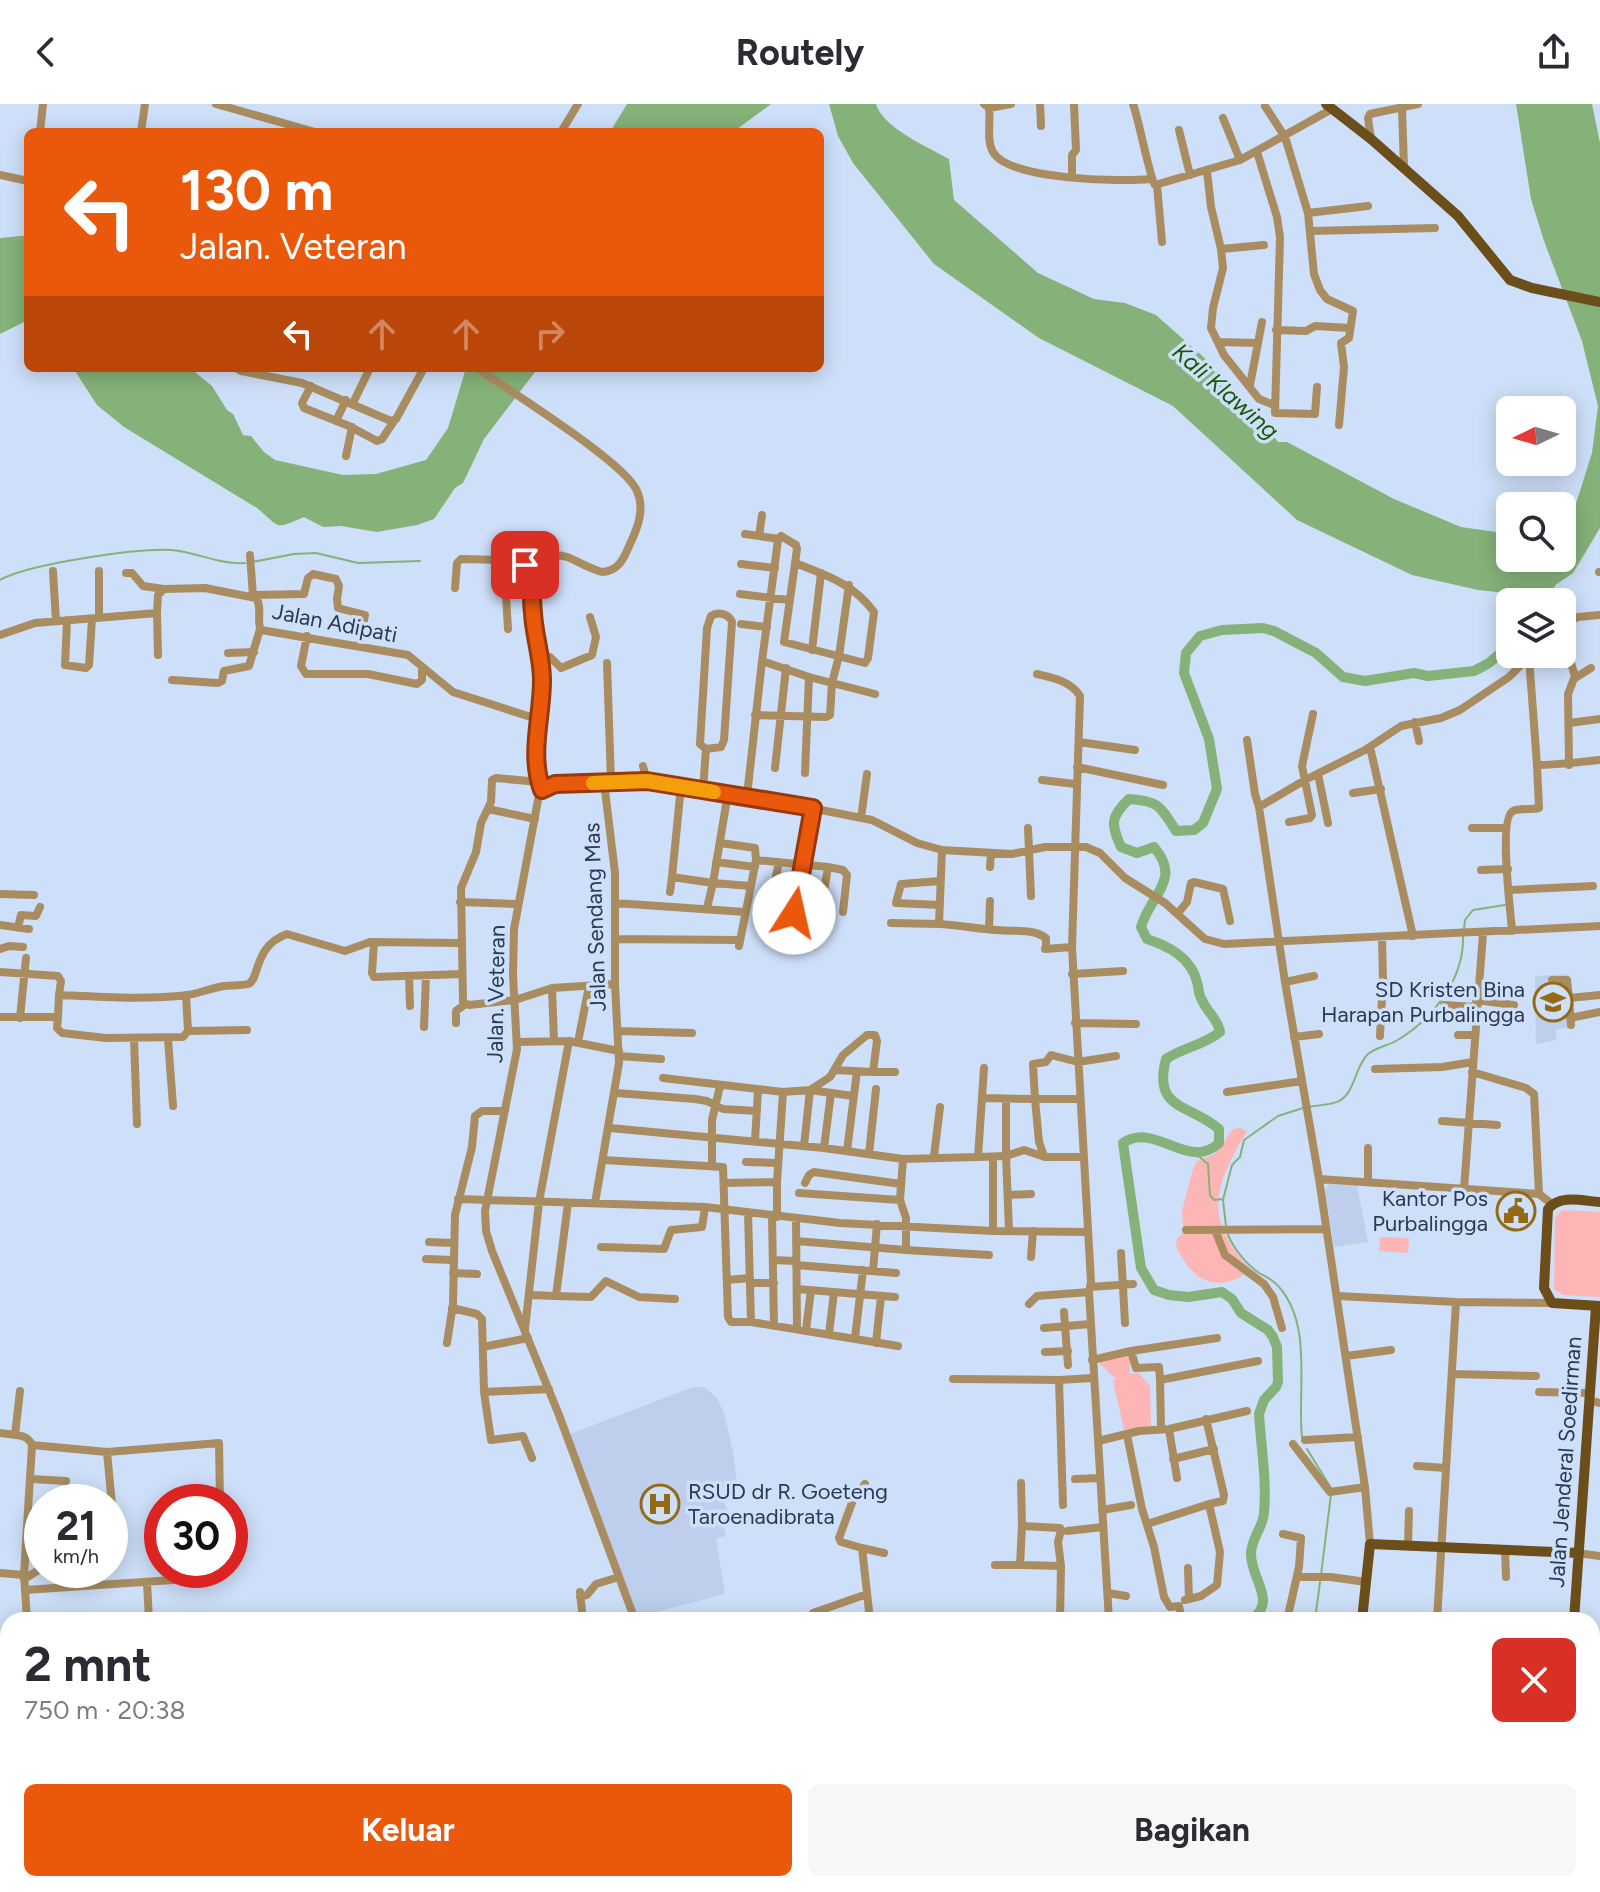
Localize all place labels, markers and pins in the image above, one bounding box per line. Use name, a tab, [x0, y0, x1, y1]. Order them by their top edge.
pin	[491, 531, 559, 599]
place label: SD Kristen Bina Harapan Purbalingga	[1321, 976, 1525, 1028]
school or university icon: SD Kristen Bina Harapan Purbalingga	[1532, 981, 1574, 1023]
place label: Kantor Pos Purbalingga	[1372, 1185, 1488, 1237]
public building icon: Kantor Pos Purbalingga	[1495, 1190, 1537, 1232]
place label: RSUD dr R. Goeteng Taroenadibrata	[688, 1478, 888, 1530]
hospital icon: RSUD dr R. Goeteng Taroenadibrata	[639, 1483, 681, 1525]

